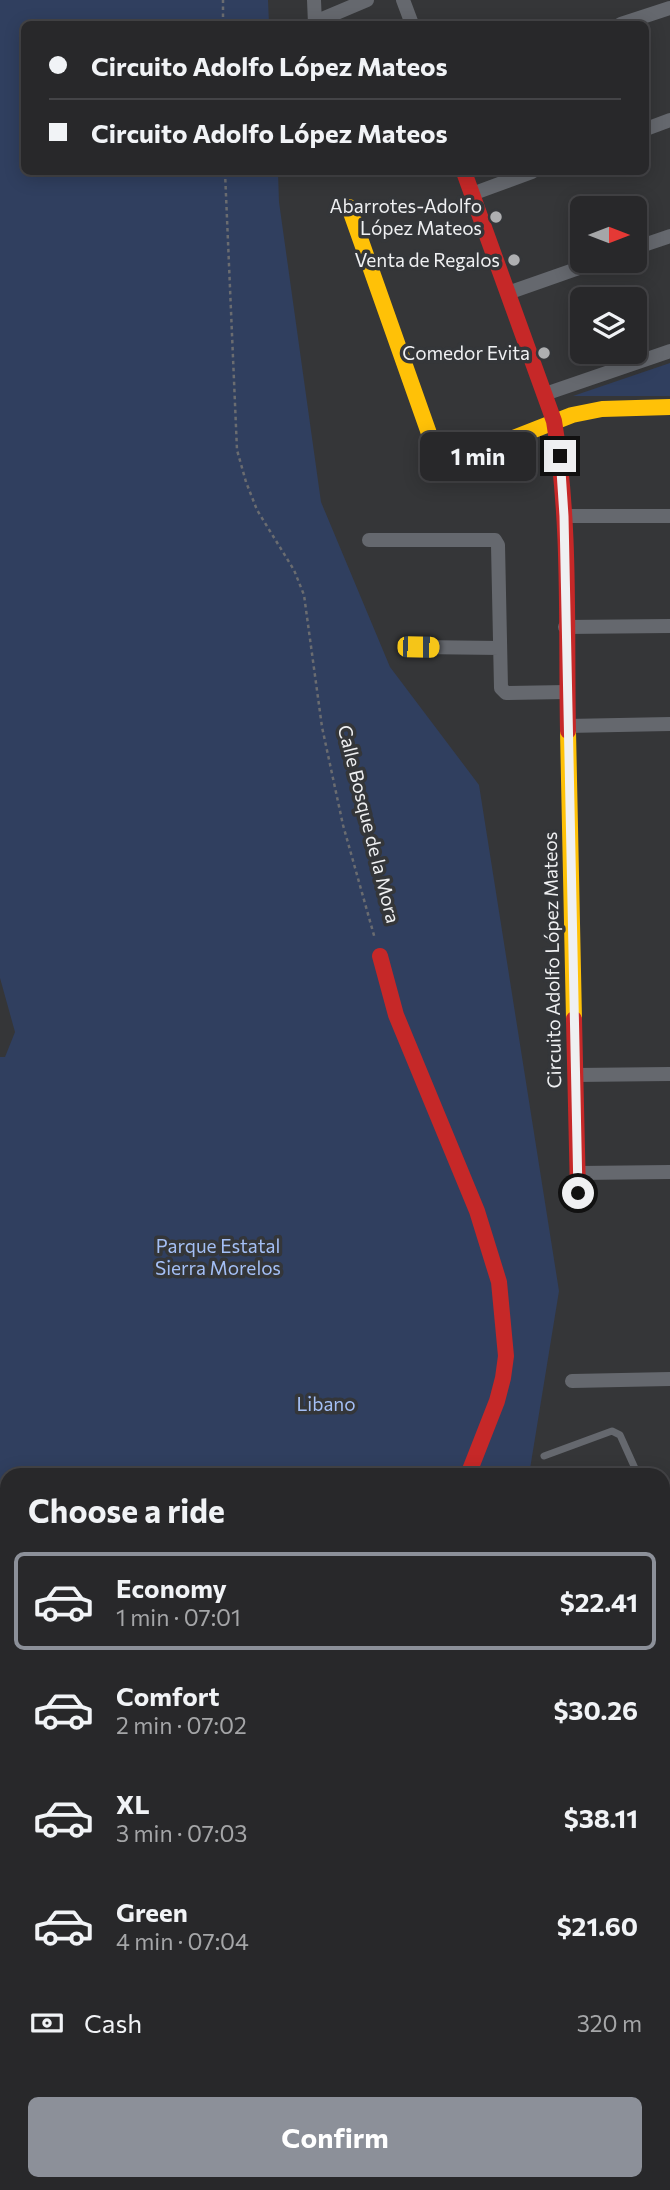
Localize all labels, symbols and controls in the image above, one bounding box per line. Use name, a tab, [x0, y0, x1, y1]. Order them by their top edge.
text: Circuito Adolfo López Mateos	[91, 50, 448, 81]
text: Circuito Adolfo López Mateos	[91, 117, 448, 148]
place label: Abarrotes-Adolfo López Mateos	[329, 194, 482, 239]
north arrow	[570, 196, 648, 273]
map controls	[570, 196, 647, 364]
marker: Abarrotes-Adolfo López Mateos	[488, 209, 504, 225]
place label: Venta de Regalos	[355, 248, 500, 271]
marker: Venta de Regalos	[506, 252, 522, 268]
button: layers	[570, 287, 647, 364]
place label: Comedor Evita	[402, 341, 530, 364]
marker: Comedor Evita	[536, 345, 552, 361]
callout: 1 min	[420, 432, 536, 480]
route end	[544, 440, 576, 472]
text: 1 min	[451, 442, 505, 470]
car	[397, 636, 440, 658]
street label: Calle Bosque de la Mora	[334, 722, 405, 925]
street label: Circuito Adolfo López Mateos	[538, 832, 565, 1088]
route start	[562, 1177, 594, 1209]
park label: Parque Estatal Sierra Morelos	[155, 1234, 281, 1279]
park label: Libano	[296, 1392, 356, 1415]
text: Choose a ride	[28, 1490, 225, 1530]
icon: car	[32, 1570, 95, 1633]
text: Economy	[116, 1572, 227, 1603]
text: $22.41	[560, 1586, 638, 1617]
text: 1 min · 07:01	[116, 1603, 241, 1631]
icon: car	[32, 1678, 95, 1741]
text: Comfort	[116, 1680, 219, 1711]
text: $30.26	[553, 1694, 638, 1725]
text: 2 min · 07:02	[116, 1711, 247, 1739]
icon: car	[32, 1786, 95, 1849]
text: XL	[116, 1788, 150, 1819]
text: $38.11	[564, 1802, 638, 1833]
text: 3 min · 07:03	[116, 1819, 247, 1847]
icon: car	[32, 1894, 95, 1957]
text: Green	[116, 1896, 188, 1927]
text: $21.60	[557, 1910, 638, 1941]
text: 4 min · 07:04	[116, 1927, 249, 1955]
icon: cash	[28, 2004, 66, 2042]
text: Cash	[84, 2007, 142, 2038]
text: 320 m	[577, 2009, 642, 2037]
button: Confirm	[28, 2097, 642, 2177]

